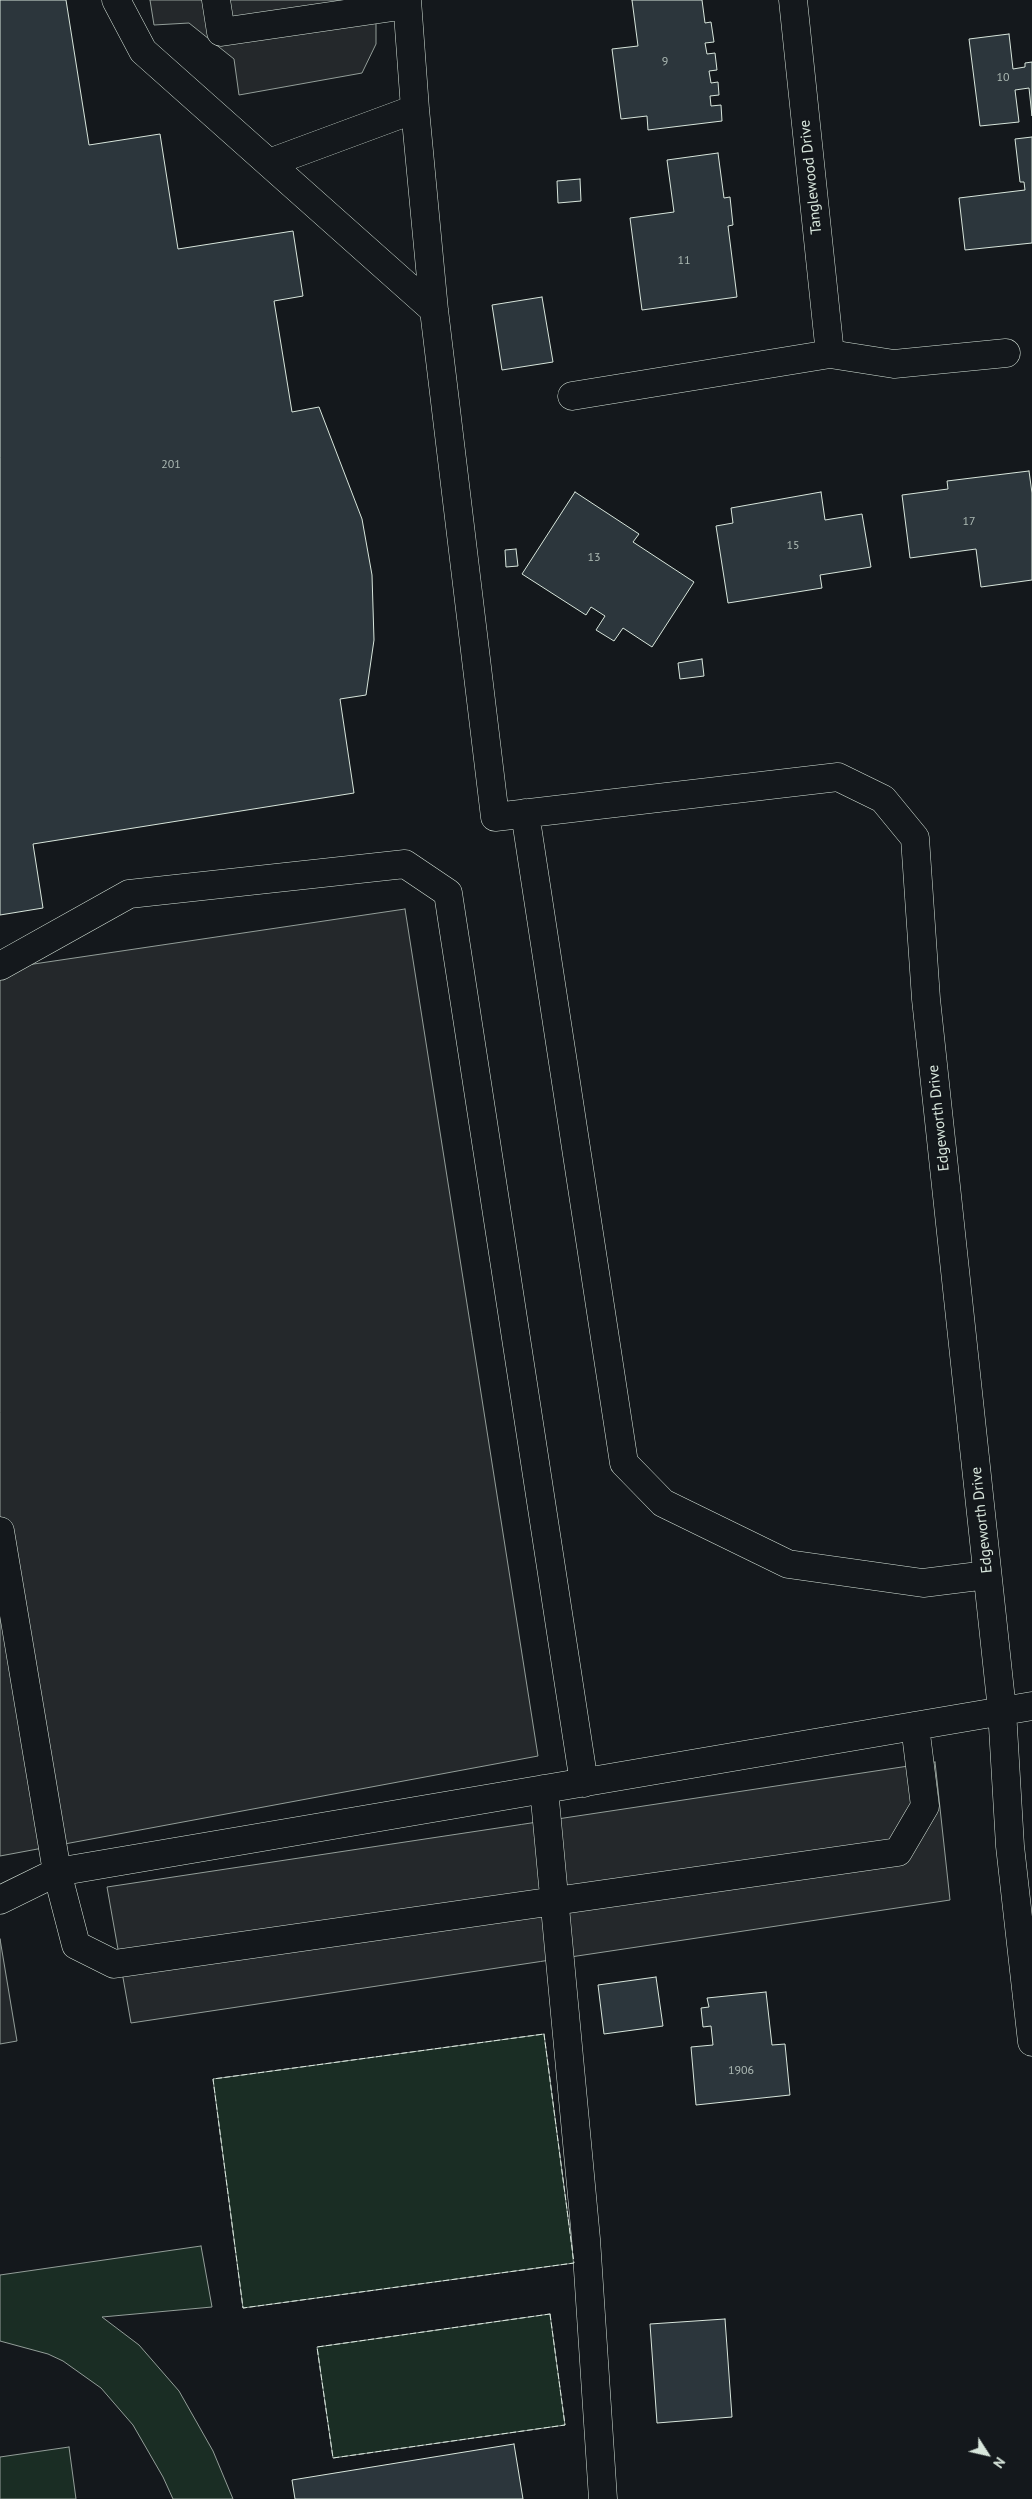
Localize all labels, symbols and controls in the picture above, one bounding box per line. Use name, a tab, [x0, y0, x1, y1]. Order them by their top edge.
house number: 9	[662, 55, 668, 69]
house number: 10	[996, 71, 1010, 85]
street label: Tanglewood Drive	[796, 119, 826, 235]
house number: 11	[677, 254, 691, 268]
house number: 201	[161, 458, 181, 472]
house number: 17	[962, 515, 976, 529]
house number: 15	[786, 539, 800, 553]
house number: 13	[587, 551, 601, 565]
street label: Edgeworth Drive	[924, 1064, 954, 1172]
street label: Edgeworth Drive	[967, 1466, 997, 1574]
house number: 1906	[728, 2064, 754, 2078]
north arrow	[962, 2429, 1012, 2479]
text: N	[989, 2454, 1009, 2472]

